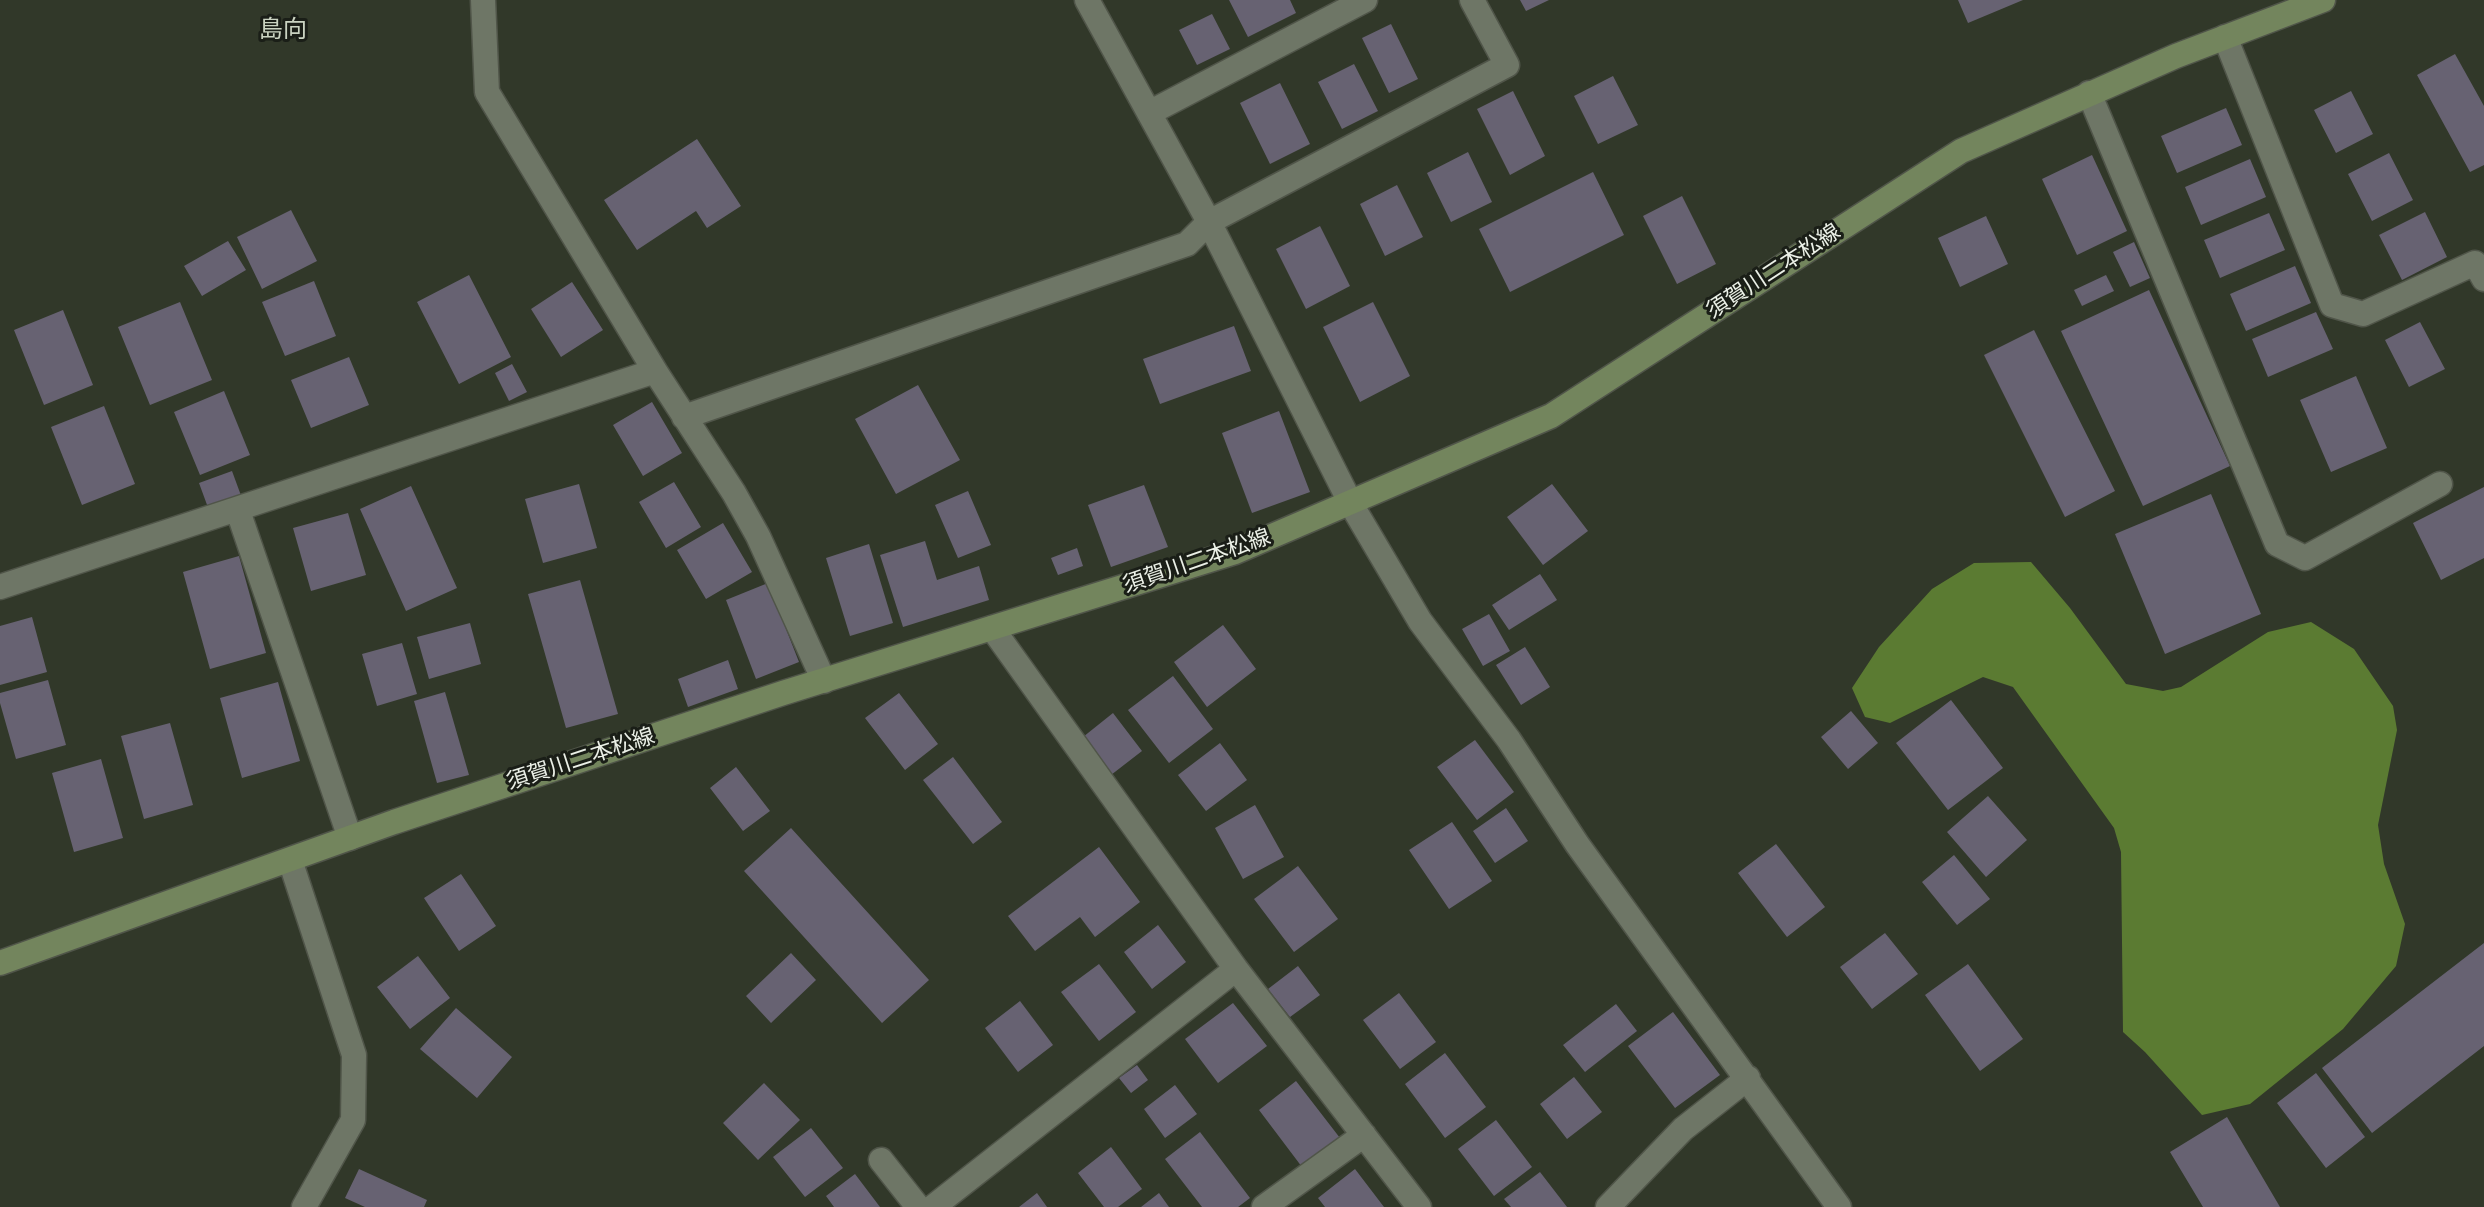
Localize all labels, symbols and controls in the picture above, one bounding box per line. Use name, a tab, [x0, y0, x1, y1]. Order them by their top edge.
district label: 島向	[259, 17, 307, 45]
street label: 須賀川二本松線	[1702, 219, 1846, 325]
street label: 須賀川二本松線	[1120, 524, 1274, 600]
street label: 須賀川二本松線	[504, 724, 658, 796]

